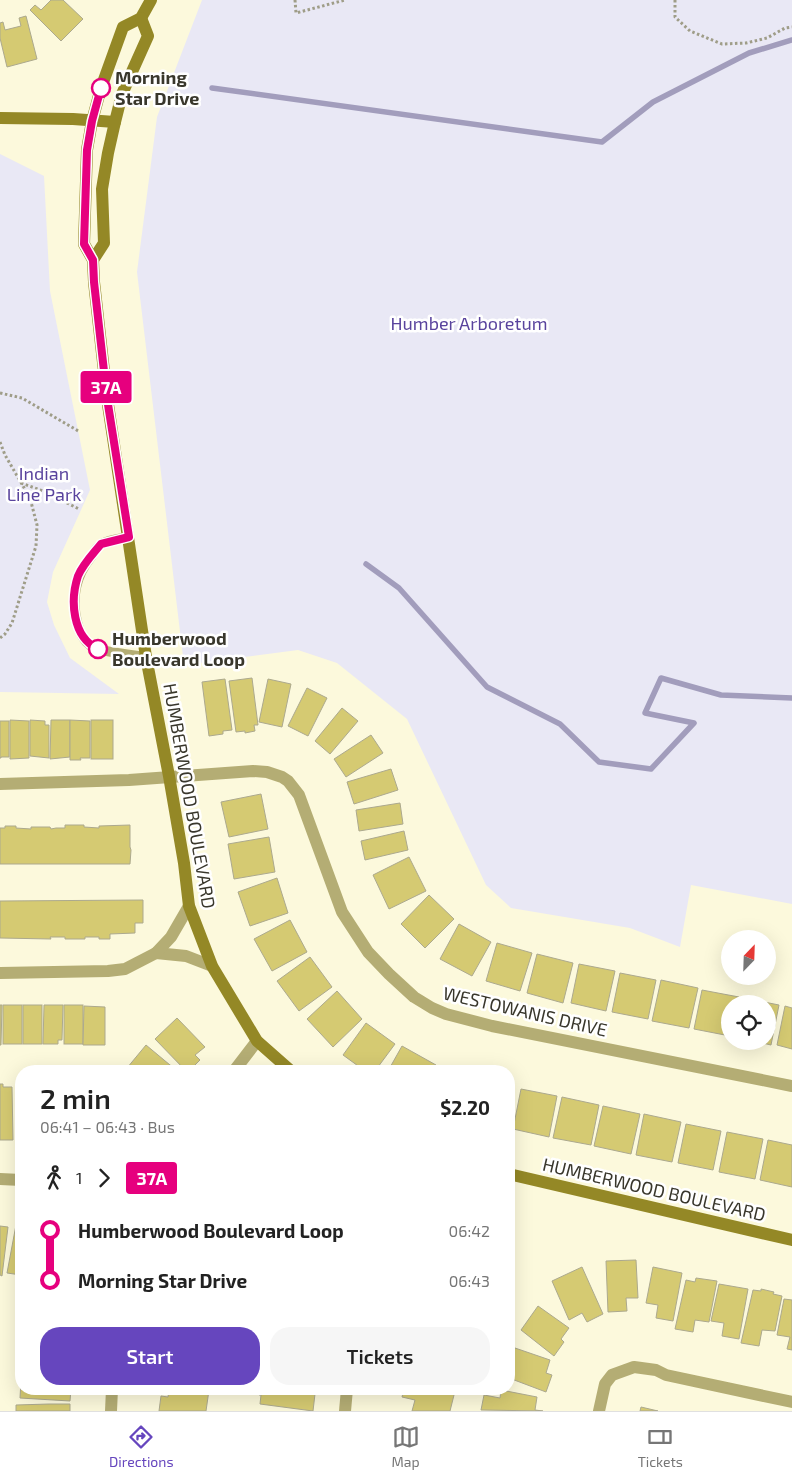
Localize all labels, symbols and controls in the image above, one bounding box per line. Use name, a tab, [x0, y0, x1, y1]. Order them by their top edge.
place label: Morning Star Drive	[115, 66, 199, 109]
marker: Morning Star Drive	[91, 78, 111, 98]
park label: Humber Arboretum	[391, 312, 547, 334]
line badge: 37A	[77, 371, 135, 403]
text: 37A	[91, 376, 121, 398]
park label: Indian Line Park	[7, 462, 81, 505]
place label: Humberwood Boulevard Loop	[112, 627, 245, 670]
marker: Humberwood Boulevard Loop	[88, 639, 108, 659]
street label: HUMBERWOOD BOULEVARD	[159, 681, 221, 910]
north arrow	[721, 930, 776, 985]
map controls	[721, 930, 776, 1050]
street label: WESTOWANIS DRIVE	[441, 981, 609, 1041]
button: locate	[721, 995, 776, 1050]
text: 2 min	[40, 1081, 111, 1115]
text: $2.20	[440, 1096, 490, 1119]
text: 06:41 – 06:43 · Bus	[40, 1117, 175, 1136]
street label: HUMBERWOOD BOULEVARD	[540, 1153, 768, 1225]
icon: walk	[40, 1164, 68, 1192]
icon: forward	[90, 1164, 118, 1192]
text: 37A	[136, 1167, 167, 1189]
text: 1	[76, 1168, 82, 1187]
text: Humberwood Boulevard Loop	[78, 1219, 344, 1242]
text: 06:42	[449, 1221, 490, 1240]
text: Morning Star Drive	[78, 1269, 247, 1292]
text: 06:43	[449, 1271, 490, 1290]
button: Start	[40, 1327, 260, 1385]
button: Tickets	[270, 1327, 490, 1385]
tab: Directions	[109, 1423, 174, 1470]
tab: Map	[392, 1423, 420, 1470]
tab: Tickets	[638, 1423, 683, 1470]

